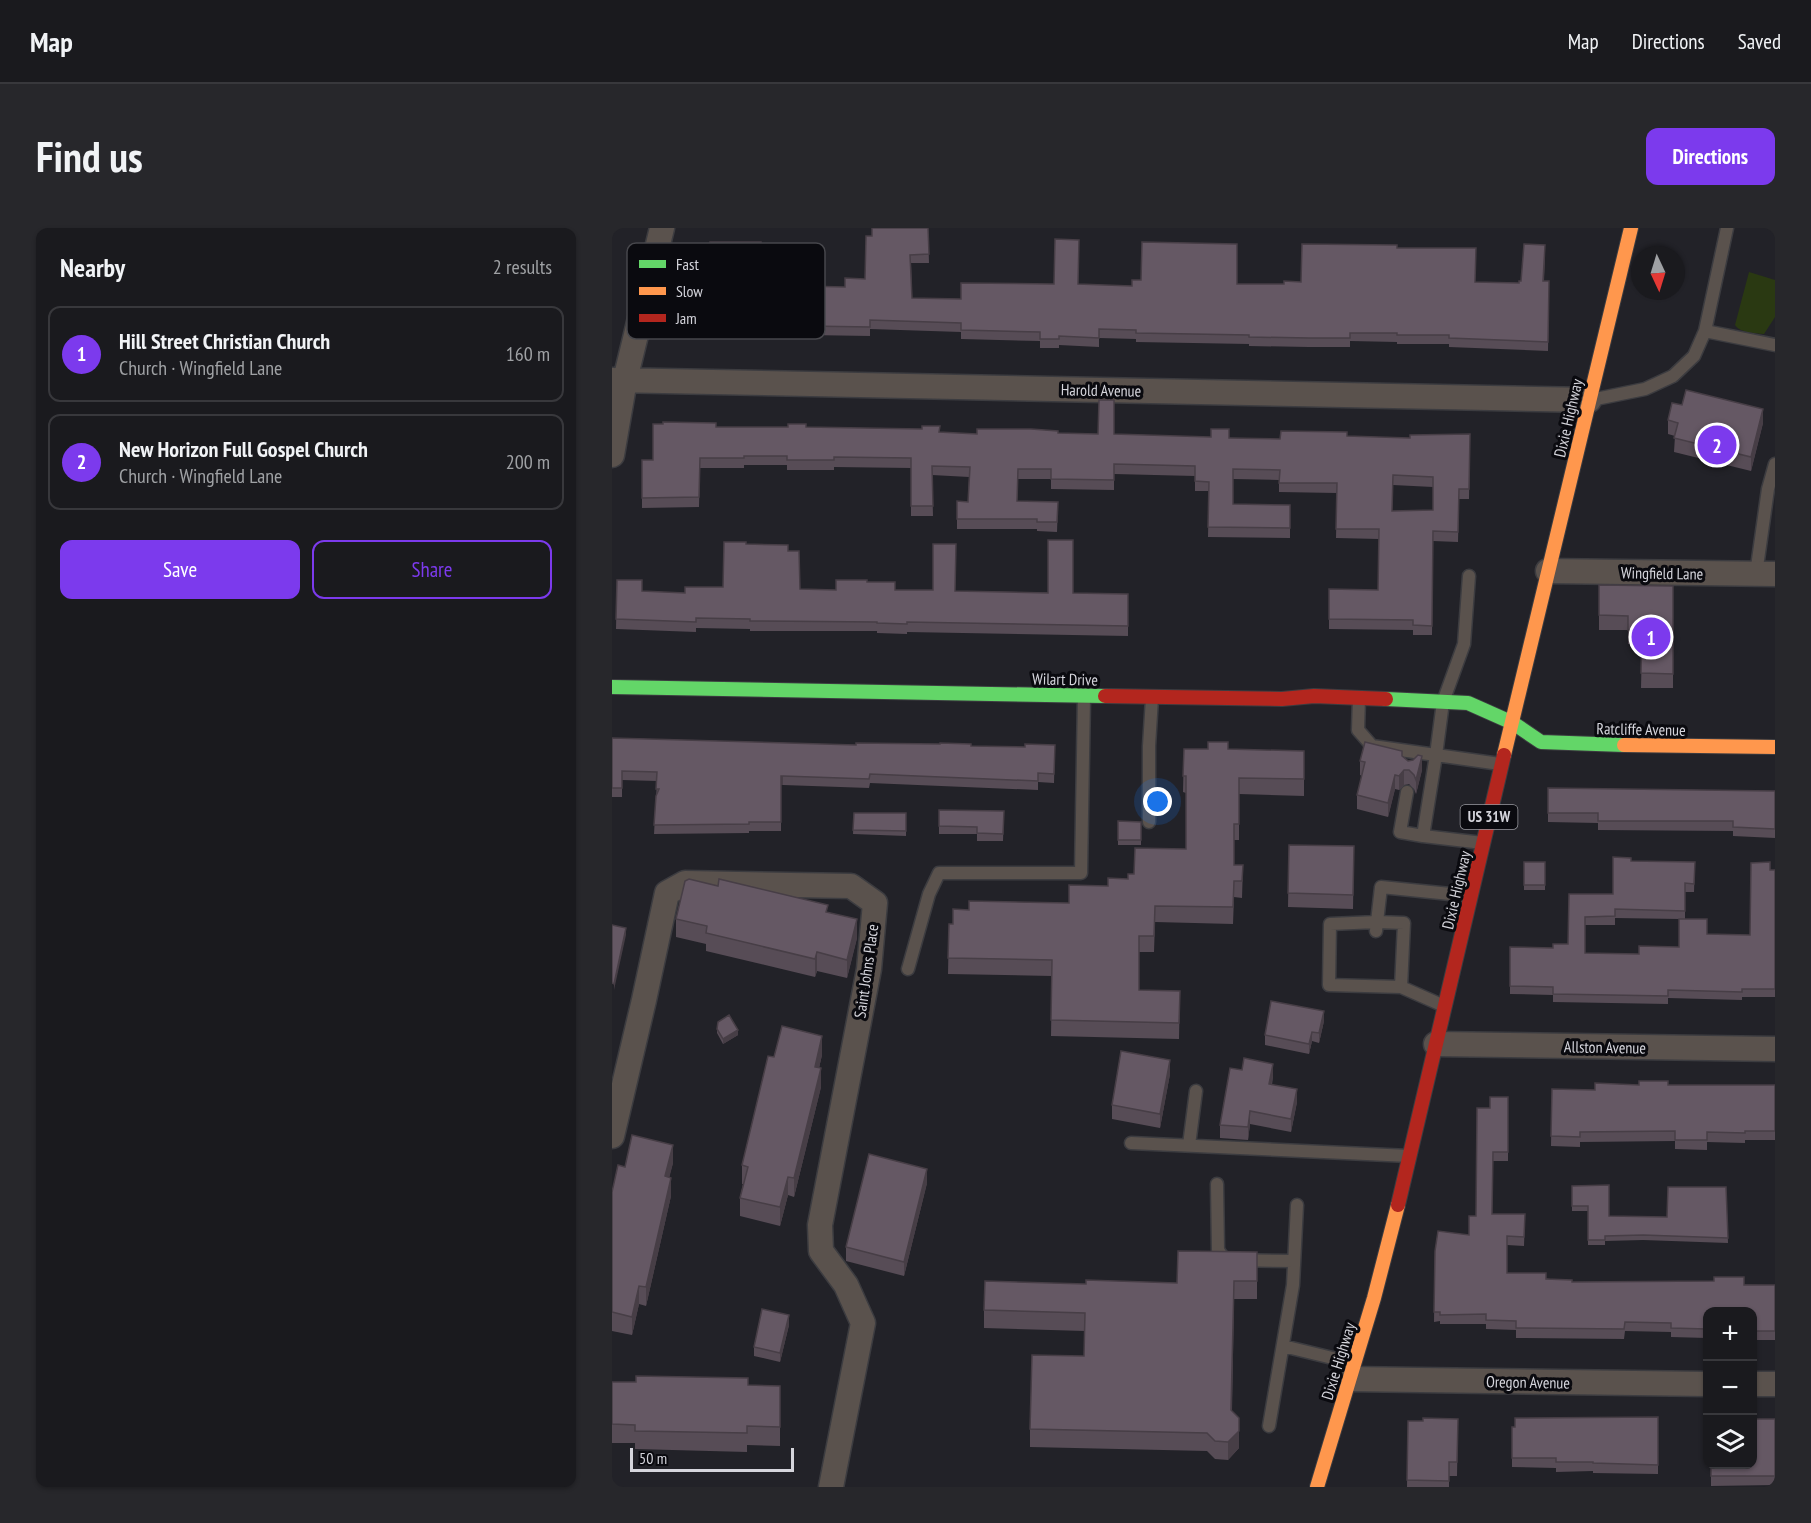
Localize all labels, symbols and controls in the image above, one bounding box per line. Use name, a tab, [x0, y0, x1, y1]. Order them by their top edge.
text: Map	[30, 23, 73, 60]
text: Map	[1568, 28, 1599, 55]
text: Directions	[1632, 28, 1705, 55]
text: Saved	[1738, 28, 1781, 55]
button: Directions	[1646, 128, 1775, 185]
text: Find us	[36, 129, 143, 184]
legend	[627, 243, 825, 339]
north arrow	[1631, 246, 1685, 300]
text: Nearby	[60, 251, 125, 284]
text: 2 results	[493, 254, 552, 280]
text: Fast	[676, 254, 699, 274]
text: Slow	[676, 281, 703, 301]
text: Jam	[675, 308, 697, 328]
text: Hill Street Christian Church	[119, 327, 330, 355]
text: 1	[77, 341, 86, 367]
text: 160 m	[506, 341, 550, 367]
text: Church · Wingfield Lane	[119, 355, 282, 381]
street label: Dixie Highway	[1549, 377, 1587, 459]
street label: Harold Avenue	[1061, 379, 1141, 401]
pin: 2	[1698, 422, 1736, 468]
text: New Horizon Full Gospel Church	[119, 435, 368, 463]
text: 2	[77, 449, 86, 475]
text: 200 m	[506, 449, 550, 475]
text: Church · Wingfield Lane	[119, 463, 282, 489]
button: Save	[60, 540, 300, 599]
button: Share	[312, 540, 552, 599]
street label: Wingfield Lane	[1621, 562, 1703, 584]
pin: 1	[1632, 614, 1670, 660]
street label: Wilart Drive	[1032, 668, 1098, 690]
street label: Ratcliffe Avenue	[1596, 718, 1686, 740]
your location	[1143, 787, 1172, 816]
road number: US 31W	[1460, 805, 1518, 829]
street label: Dixie Highway	[1437, 849, 1475, 931]
street label: Saint Johns Place	[850, 923, 882, 1019]
street label: Allston Avenue	[1564, 1036, 1646, 1058]
map controls	[1703, 1307, 1757, 1469]
button: +	[1703, 1307, 1757, 1361]
street label: Dixie Highway	[1317, 1320, 1359, 1402]
button: −	[1703, 1361, 1757, 1415]
street label: Oregon Avenue	[1486, 1371, 1570, 1393]
button: layers	[1703, 1415, 1757, 1469]
scale bar	[630, 1445, 794, 1472]
text: 50 m	[639, 1448, 667, 1468]

